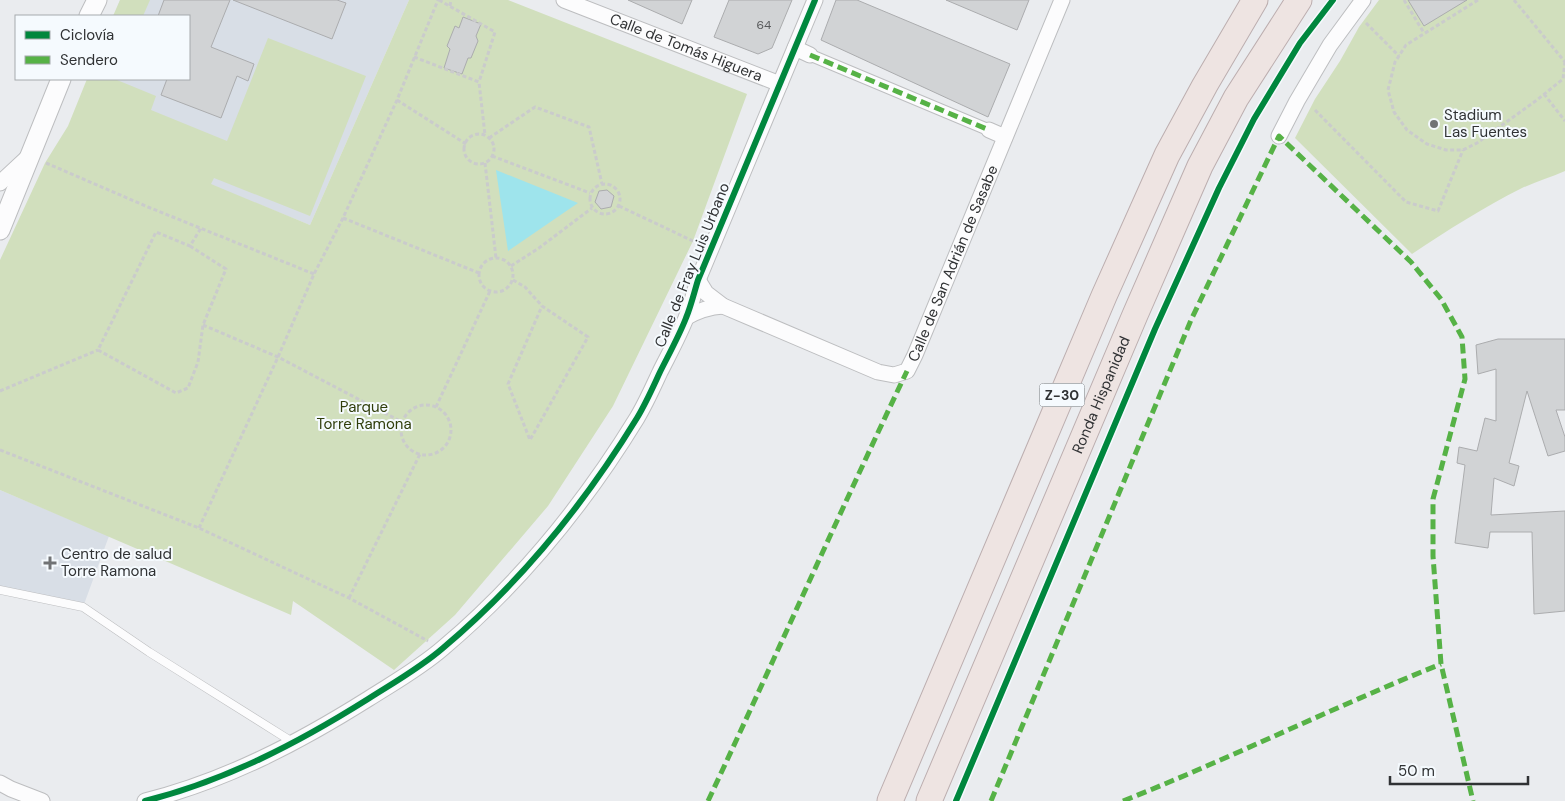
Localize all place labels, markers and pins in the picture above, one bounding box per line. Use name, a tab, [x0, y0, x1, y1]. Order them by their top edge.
place label: Stadium Las Fuentes	[1444, 105, 1527, 142]
marker: Stadium Las Fuentes	[1428, 118, 1440, 130]
place label: Centro de salud Torre Ramona	[61, 544, 172, 581]
marker: Centro de salud Torre Ramona	[43, 556, 57, 570]

